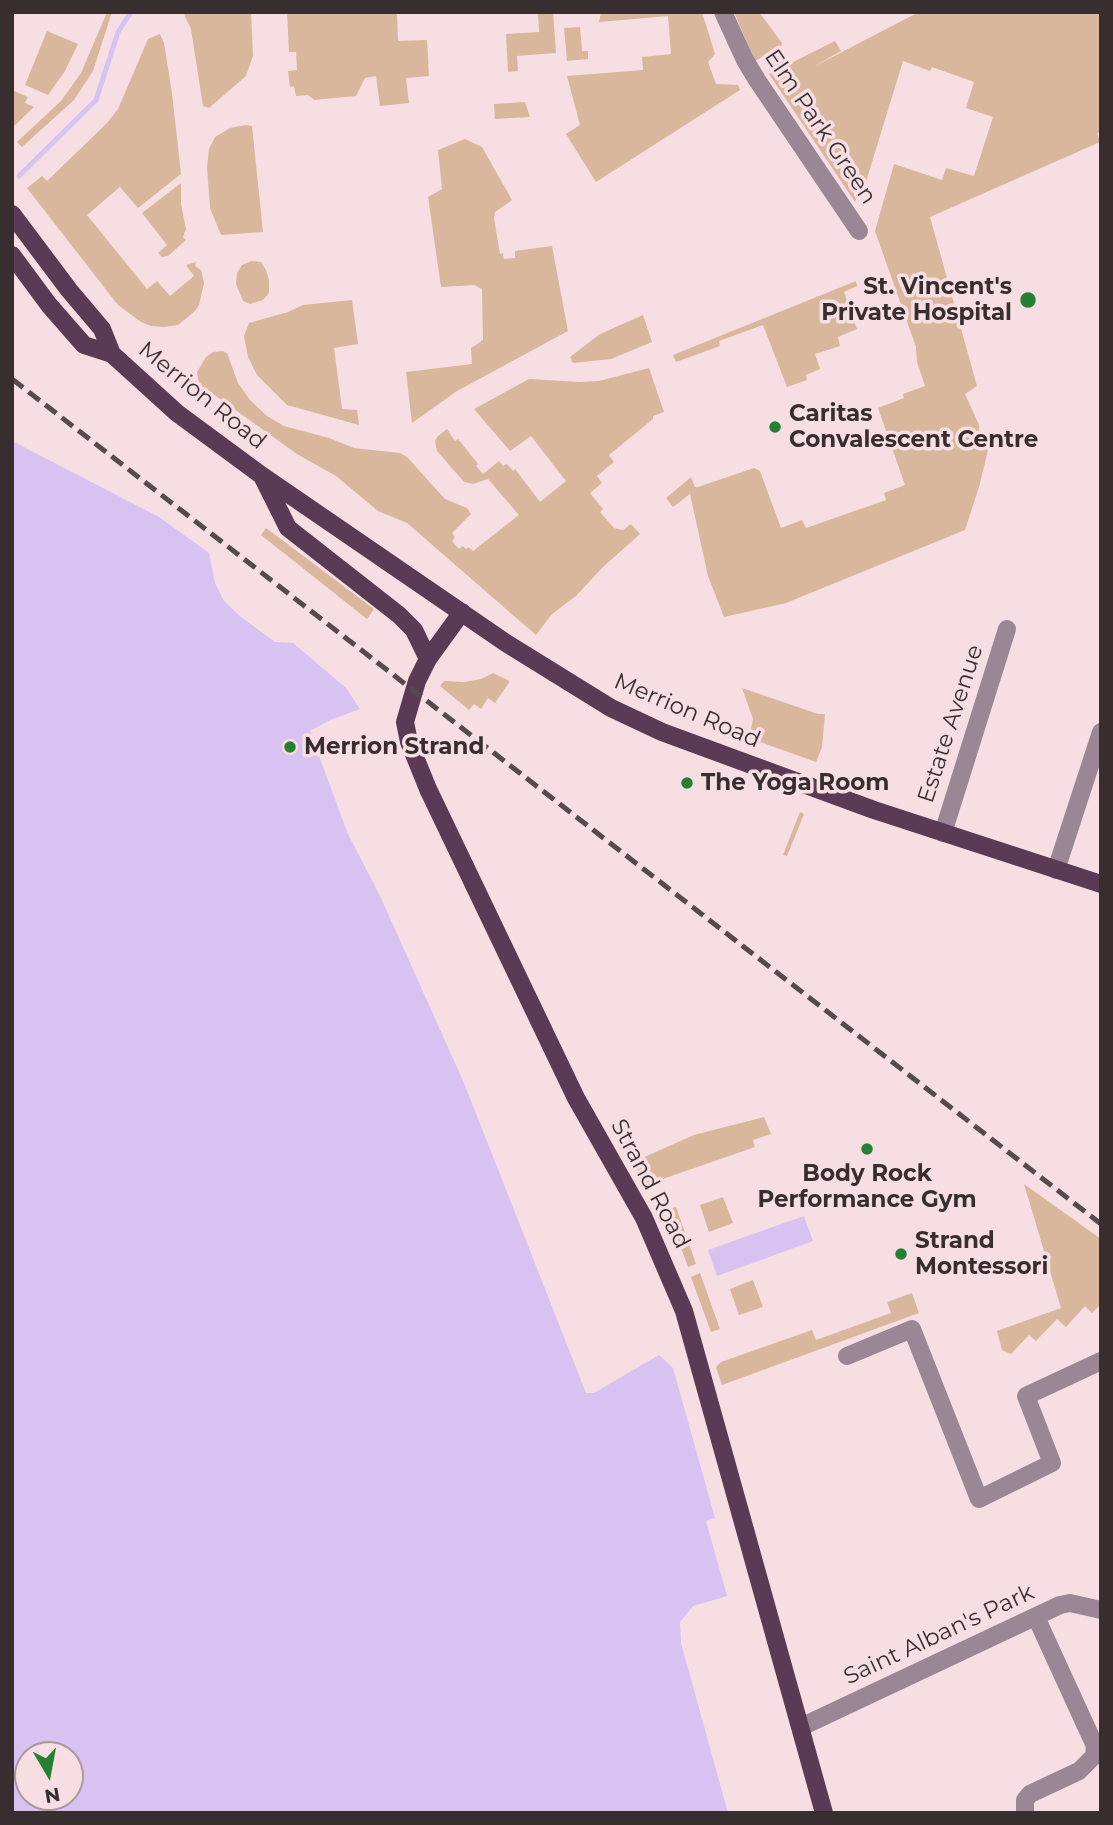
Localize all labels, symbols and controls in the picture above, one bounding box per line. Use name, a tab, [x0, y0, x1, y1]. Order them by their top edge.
street label: Elm Park Green	[758, 44, 882, 210]
place label: St. Vincent's Private Hospital	[821, 273, 1012, 327]
marker: St. Vincent's Private Hospital	[1018, 290, 1038, 310]
street label: Merrion Road	[133, 336, 271, 456]
place label: Caritas Convalescent Centre	[789, 400, 1038, 454]
marker: Caritas Convalescent Centre	[767, 419, 783, 435]
street label: Estate Avenue	[912, 642, 990, 806]
street label: Merrion Road	[610, 668, 764, 754]
place label: Merrion Strand	[304, 733, 484, 761]
marker: Merrion Strand	[282, 739, 298, 755]
place label: The Yoga Room	[701, 769, 889, 797]
marker: The Yoga Room	[679, 775, 695, 791]
street label: Strand Road	[604, 1115, 696, 1253]
marker: Body Rock Performance Gym	[859, 1141, 875, 1157]
place label: Body Rock Performance Gym	[757, 1160, 977, 1214]
place label: Strand Montessori	[915, 1227, 1048, 1281]
marker: Strand Montessori	[893, 1246, 909, 1262]
street label: Saint Alban's Park	[840, 1579, 1038, 1691]
north arrow	[14, 1741, 84, 1811]
text: N	[43, 1783, 62, 1808]

